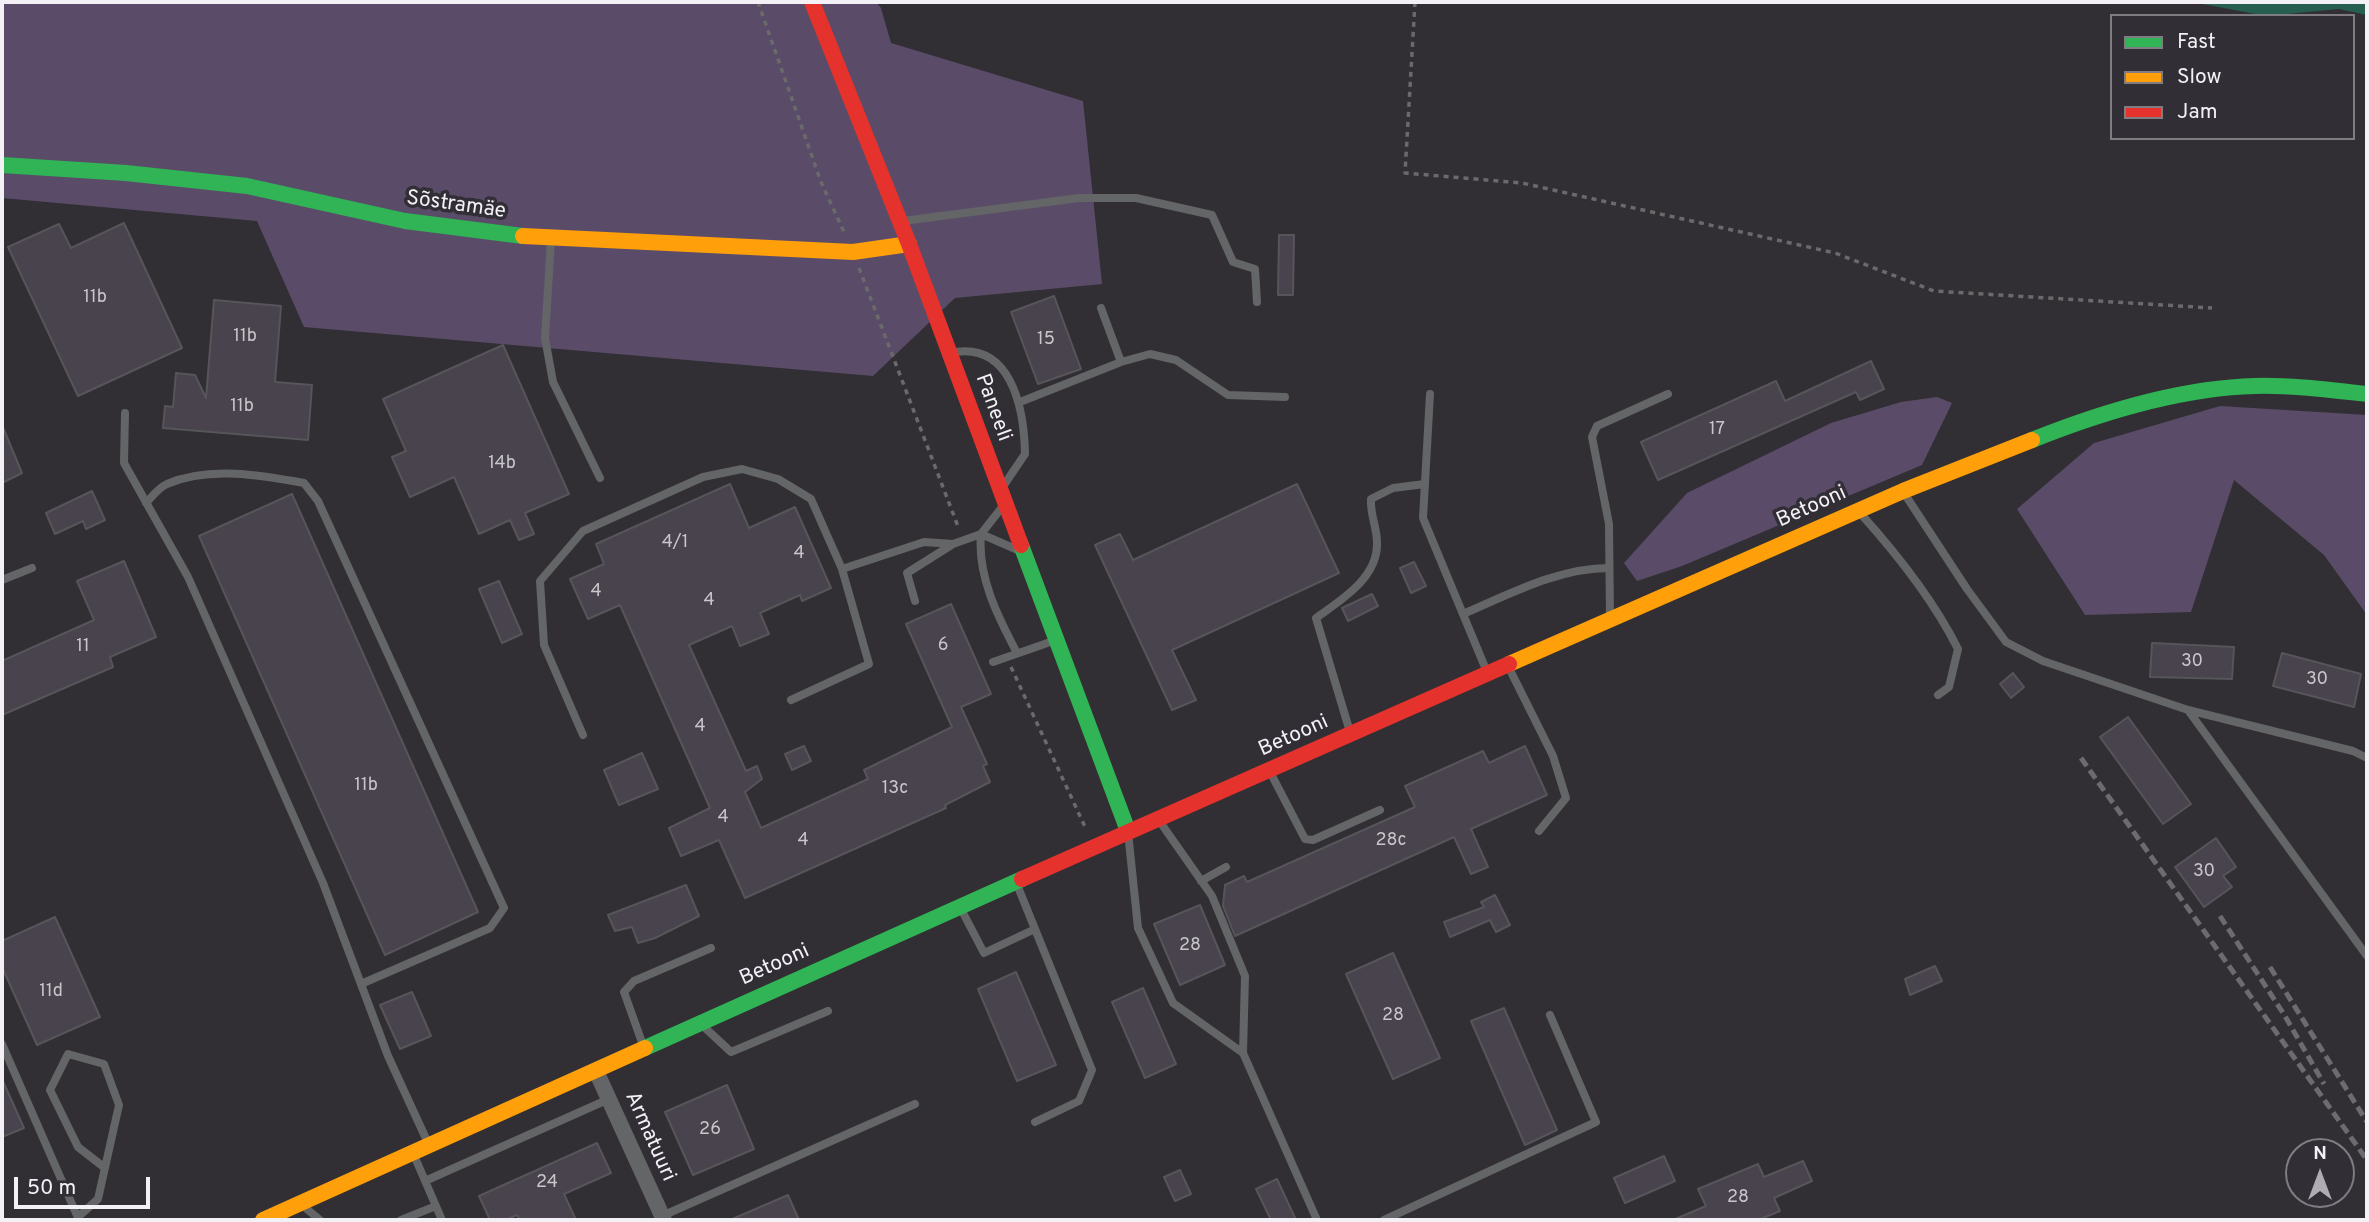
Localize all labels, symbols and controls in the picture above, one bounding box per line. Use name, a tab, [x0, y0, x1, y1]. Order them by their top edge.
legend	[2110, 14, 2355, 140]
text: Fast	[2177, 29, 2216, 56]
text: Slow	[2177, 64, 2222, 91]
text: Jam	[2177, 99, 2218, 126]
street label: Sõstramäe	[405, 187, 507, 225]
house number: 11b	[83, 287, 107, 309]
house number: 11b	[233, 326, 257, 348]
house number: 15	[1037, 329, 1055, 351]
street label: Paneeli	[968, 371, 1016, 445]
house number: 11b	[230, 396, 254, 418]
house number: 17	[1709, 419, 1725, 441]
house number: 14b	[488, 453, 516, 475]
street label: Betooni	[1773, 482, 1851, 534]
house number: 4/1	[662, 532, 688, 554]
house number: 4	[793, 543, 805, 565]
house number: 4	[590, 581, 602, 603]
house number: 4	[703, 590, 715, 612]
house number: 6	[938, 635, 948, 657]
house number: 11	[76, 636, 90, 658]
house number: 30	[2181, 651, 2203, 673]
house number: 30	[2306, 669, 2328, 691]
street label: Betooni	[1255, 711, 1333, 763]
house number: 4	[694, 716, 706, 738]
house number: 11b	[354, 775, 378, 797]
house number: 13c	[882, 778, 908, 800]
house number: 4	[717, 807, 729, 829]
house number: 4	[797, 830, 809, 852]
house number: 28c	[1375, 830, 1407, 852]
house number: 30	[2193, 861, 2215, 883]
house number: 28	[1179, 935, 1201, 957]
street label: Betooni	[736, 940, 814, 992]
house number: 11d	[39, 981, 63, 1003]
house number: 28	[1382, 1005, 1404, 1027]
street label: Armatuuri	[618, 1088, 680, 1186]
house number: 26	[699, 1119, 721, 1141]
north arrow	[2285, 1138, 2355, 1208]
text: N	[2313, 1142, 2327, 1166]
scale bar	[18, 1162, 154, 1206]
house number: 24	[536, 1172, 558, 1194]
text: 50 m	[27, 1175, 76, 1202]
house number: 28	[1727, 1187, 1749, 1209]

